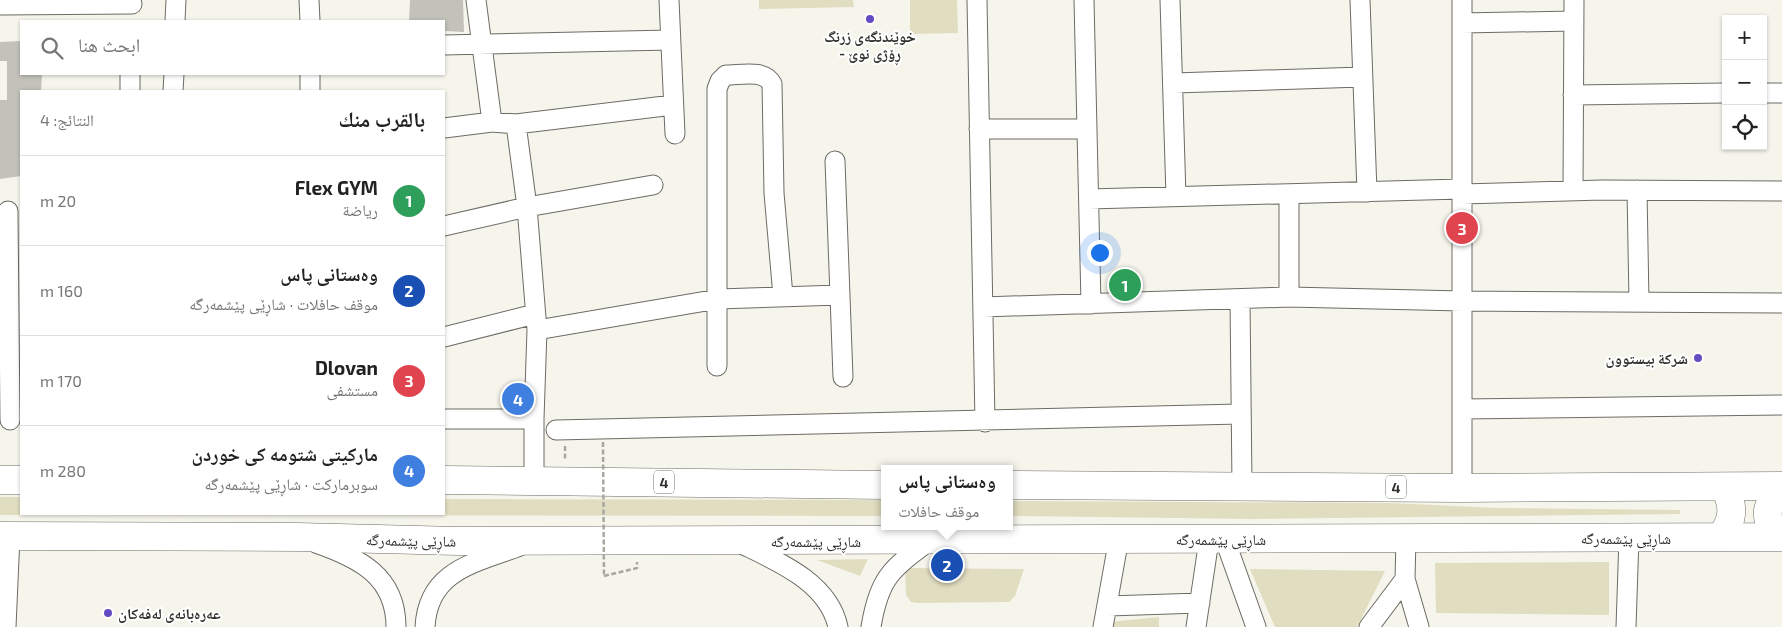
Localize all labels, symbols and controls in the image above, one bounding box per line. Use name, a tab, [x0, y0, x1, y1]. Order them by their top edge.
marker: خوێندنگەی زرنگ - ڕۆژی نوێ	[864, 13, 876, 25]
map controls	[1722, 15, 1767, 150]
button: +	[1722, 15, 1767, 60]
search box	[20, 20, 445, 75]
place label: خوێندنگەی زرنگ - ڕۆژی نوێ	[824, 27, 916, 66]
text: ابحث هنا	[78, 33, 140, 56]
icon: search	[38, 34, 66, 62]
button: −	[1722, 60, 1767, 105]
button: locate	[1722, 105, 1767, 150]
text: بالقرب منك	[339, 106, 425, 131]
text: النتائج: 4	[40, 110, 94, 129]
text: Flex GYM	[295, 176, 378, 199]
text: 20 m	[40, 191, 76, 210]
text: 1	[406, 191, 412, 210]
text: رياضة	[342, 200, 378, 219]
pin: 3	[1446, 209, 1478, 247]
your location	[1087, 240, 1113, 266]
text: وەستانی پاس	[280, 262, 378, 285]
pin: 1	[1109, 266, 1141, 304]
text: 160 m	[40, 281, 83, 300]
text: 2	[404, 281, 414, 300]
text: موقف حافلات · شاڕێی پێشمەرگە	[189, 294, 378, 313]
place label: شرکة بیستوون	[1605, 349, 1688, 368]
marker: شرکة بیستوون	[1692, 352, 1704, 364]
text: Dlovan	[315, 356, 378, 379]
text: 170 m	[40, 371, 82, 390]
text: 3	[404, 371, 414, 390]
text: مستشفى	[327, 380, 378, 399]
pin: 4	[502, 380, 534, 418]
text: مارکیتی شتومه کی خوردن	[192, 442, 378, 465]
text: 280 m	[40, 461, 86, 480]
text: 4	[404, 461, 414, 480]
popup	[881, 465, 1013, 530]
text: وەستانی پاس	[898, 469, 996, 492]
road number: 4	[654, 471, 674, 494]
text: سوبرماركت · شاڕێی پێشمەرگە	[204, 474, 378, 493]
road number: 4	[1386, 476, 1406, 498]
text: موقف حافلات	[898, 501, 979, 520]
street label: شاڕێی پێشمەرگە	[1581, 529, 1671, 551]
street label: شاڕێی پێشمەرگە	[366, 530, 457, 554]
street label: شاڕێی پێشمەرگە	[1176, 530, 1266, 552]
street label: شاڕێی پێشمەرگە	[771, 532, 861, 554]
pin: 2	[931, 546, 963, 584]
place label: عەرەبانەی لەفەکان	[118, 604, 221, 623]
marker: عەرەبانەی لەفەکان	[102, 607, 114, 619]

